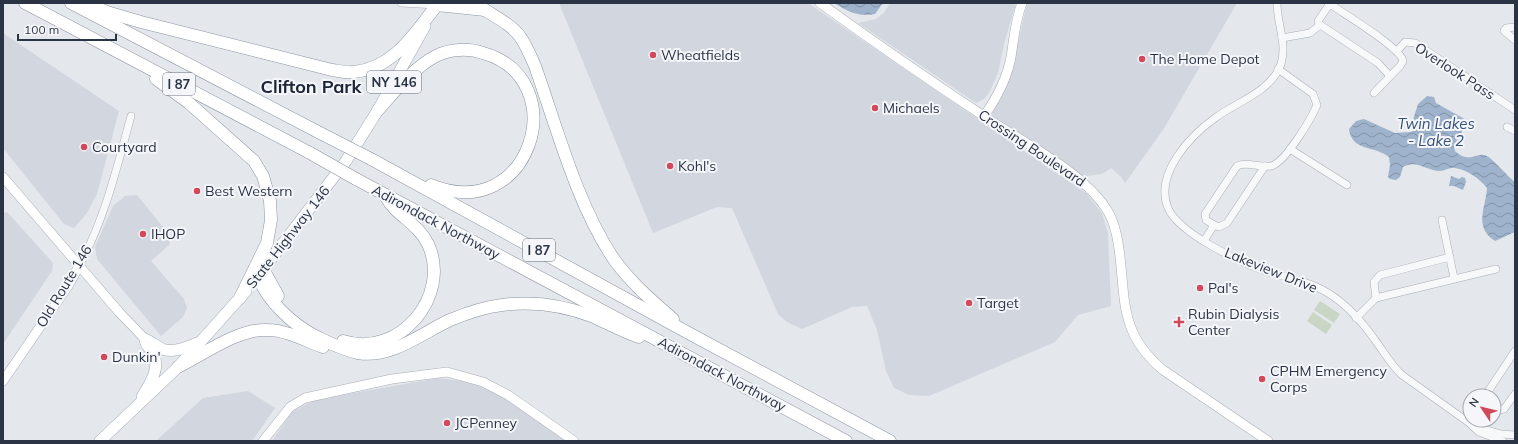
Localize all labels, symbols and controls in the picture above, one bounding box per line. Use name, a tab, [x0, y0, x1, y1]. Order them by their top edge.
scale bar	[18, 16, 116, 42]
text: 100 m	[24, 22, 59, 37]
street label: Overlook Pass	[1411, 38, 1499, 104]
place label: Wheatfields	[661, 46, 740, 64]
marker: Wheatfields	[648, 50, 658, 60]
place label: The Home Depot	[1150, 50, 1260, 68]
marker: The Home Depot	[1137, 54, 1147, 64]
road number: NY 146	[367, 71, 421, 93]
road number: I 87	[163, 73, 195, 95]
district label: Clifton Park	[261, 75, 362, 98]
place label: Michaels	[883, 99, 940, 117]
marker: Michaels	[870, 103, 880, 113]
street label: Crossing Boulevard	[975, 105, 1089, 191]
water label: Twin Lakes - Lake 2	[1397, 114, 1475, 150]
place label: Courtyard	[92, 138, 157, 156]
marker: Courtyard	[79, 142, 89, 152]
place label: Kohl's	[678, 157, 716, 175]
marker: Kohl's	[665, 161, 675, 171]
street label: Adirondack Northway	[369, 181, 504, 264]
place label: Best Western	[205, 182, 293, 200]
street label: State Highway 146	[242, 182, 334, 292]
marker: Best Western	[192, 186, 202, 196]
place label: IHOP	[151, 225, 185, 243]
marker: IHOP	[138, 229, 148, 239]
road number: I 87	[523, 239, 555, 261]
street label: Old Route 146	[32, 241, 96, 331]
street label: Lakeview Drive	[1222, 243, 1320, 297]
place label: Pal's	[1208, 279, 1239, 297]
marker: Pal's	[1195, 283, 1205, 293]
place label: Target	[977, 294, 1019, 312]
marker: Target	[964, 298, 974, 308]
place label: Rubin Dialysis Center	[1188, 305, 1279, 339]
marker: Rubin Dialysis Center	[1173, 316, 1185, 328]
street label: Adirondack Northway	[655, 333, 790, 416]
place label: Dunkin'	[112, 348, 161, 366]
marker: Dunkin'	[99, 352, 109, 362]
place label: CPHM Emergency Corps	[1270, 362, 1387, 396]
marker: CPHM Emergency Corps	[1257, 374, 1267, 384]
north arrow	[1462, 388, 1502, 428]
text: N	[1466, 395, 1482, 410]
place label: JCPenney	[455, 414, 518, 432]
marker: JCPenney	[442, 418, 452, 428]

